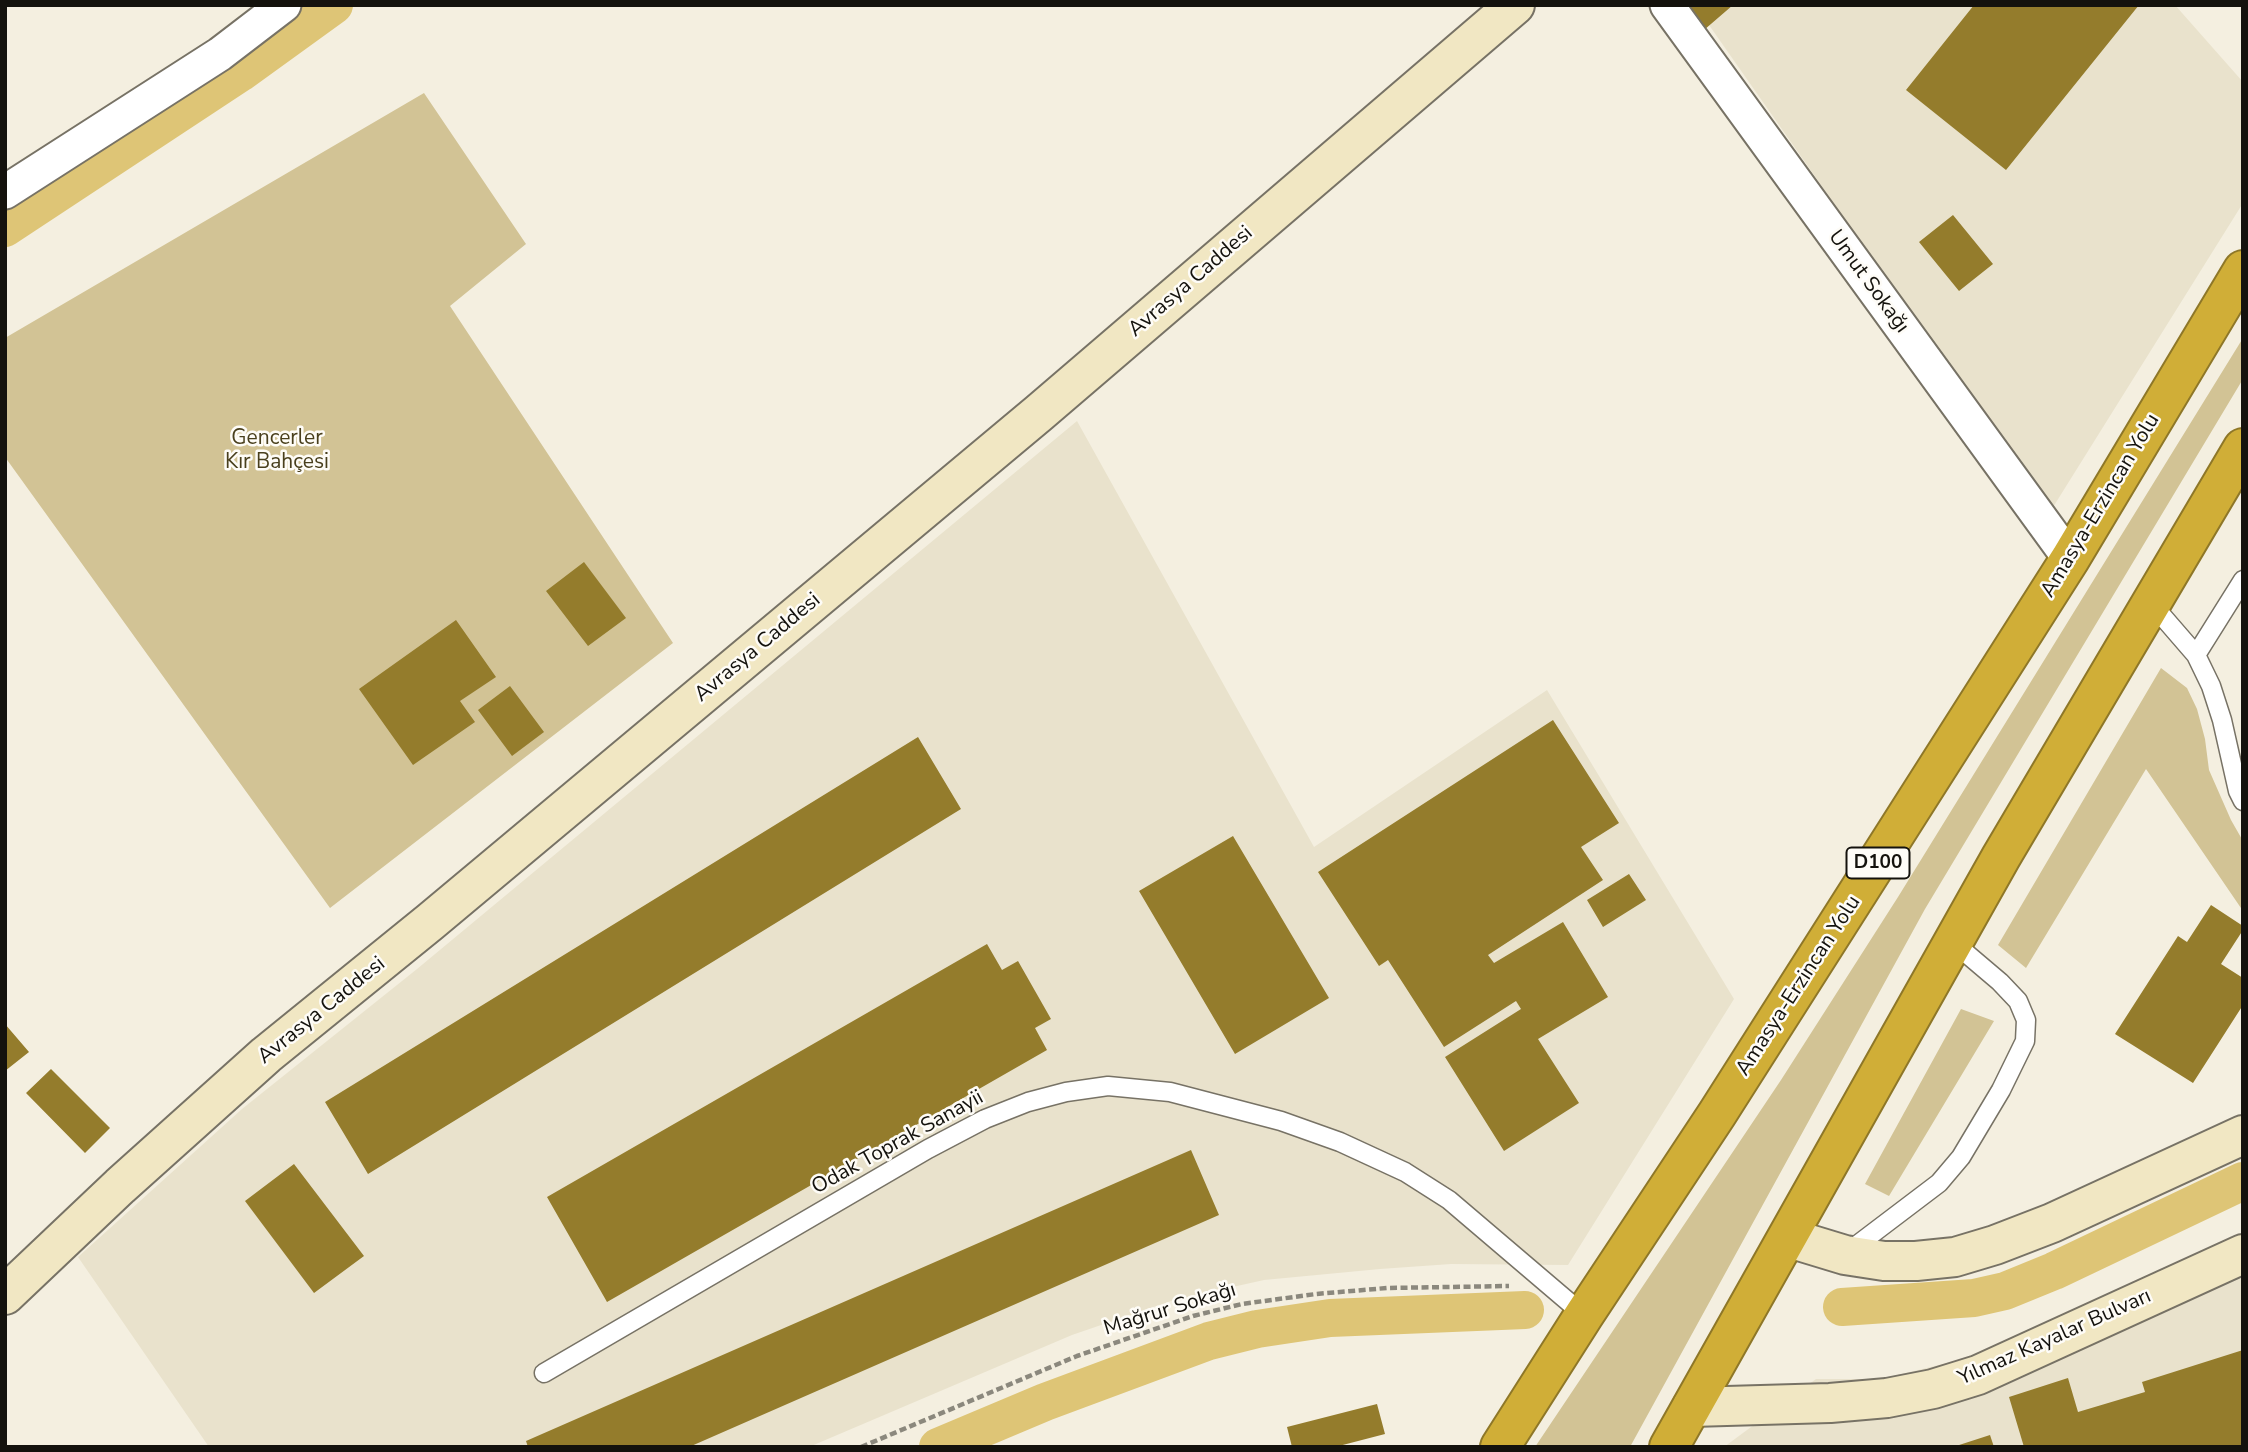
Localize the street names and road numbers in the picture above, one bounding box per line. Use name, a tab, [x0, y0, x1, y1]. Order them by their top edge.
street label: Avrasya Caddesi	[1124, 221, 1258, 343]
street label: Umut Sokağı	[1822, 226, 1914, 338]
street label: Amasya-Erzincan Yolu	[2036, 410, 2166, 602]
street label: Avrasya Caddesi	[690, 588, 826, 708]
road number: D100	[1846, 848, 1910, 878]
street label: Amasya-Erzincan Yolu	[1731, 891, 1867, 1081]
street label: Avrasya Caddesi	[253, 952, 391, 1070]
street label: Odak Toprak Sanayii	[808, 1085, 988, 1201]
street label: Mağrur Sokağı	[1101, 1278, 1239, 1342]
street label: Yılmaz Kayalar Bulvarı	[1955, 1284, 2155, 1392]

